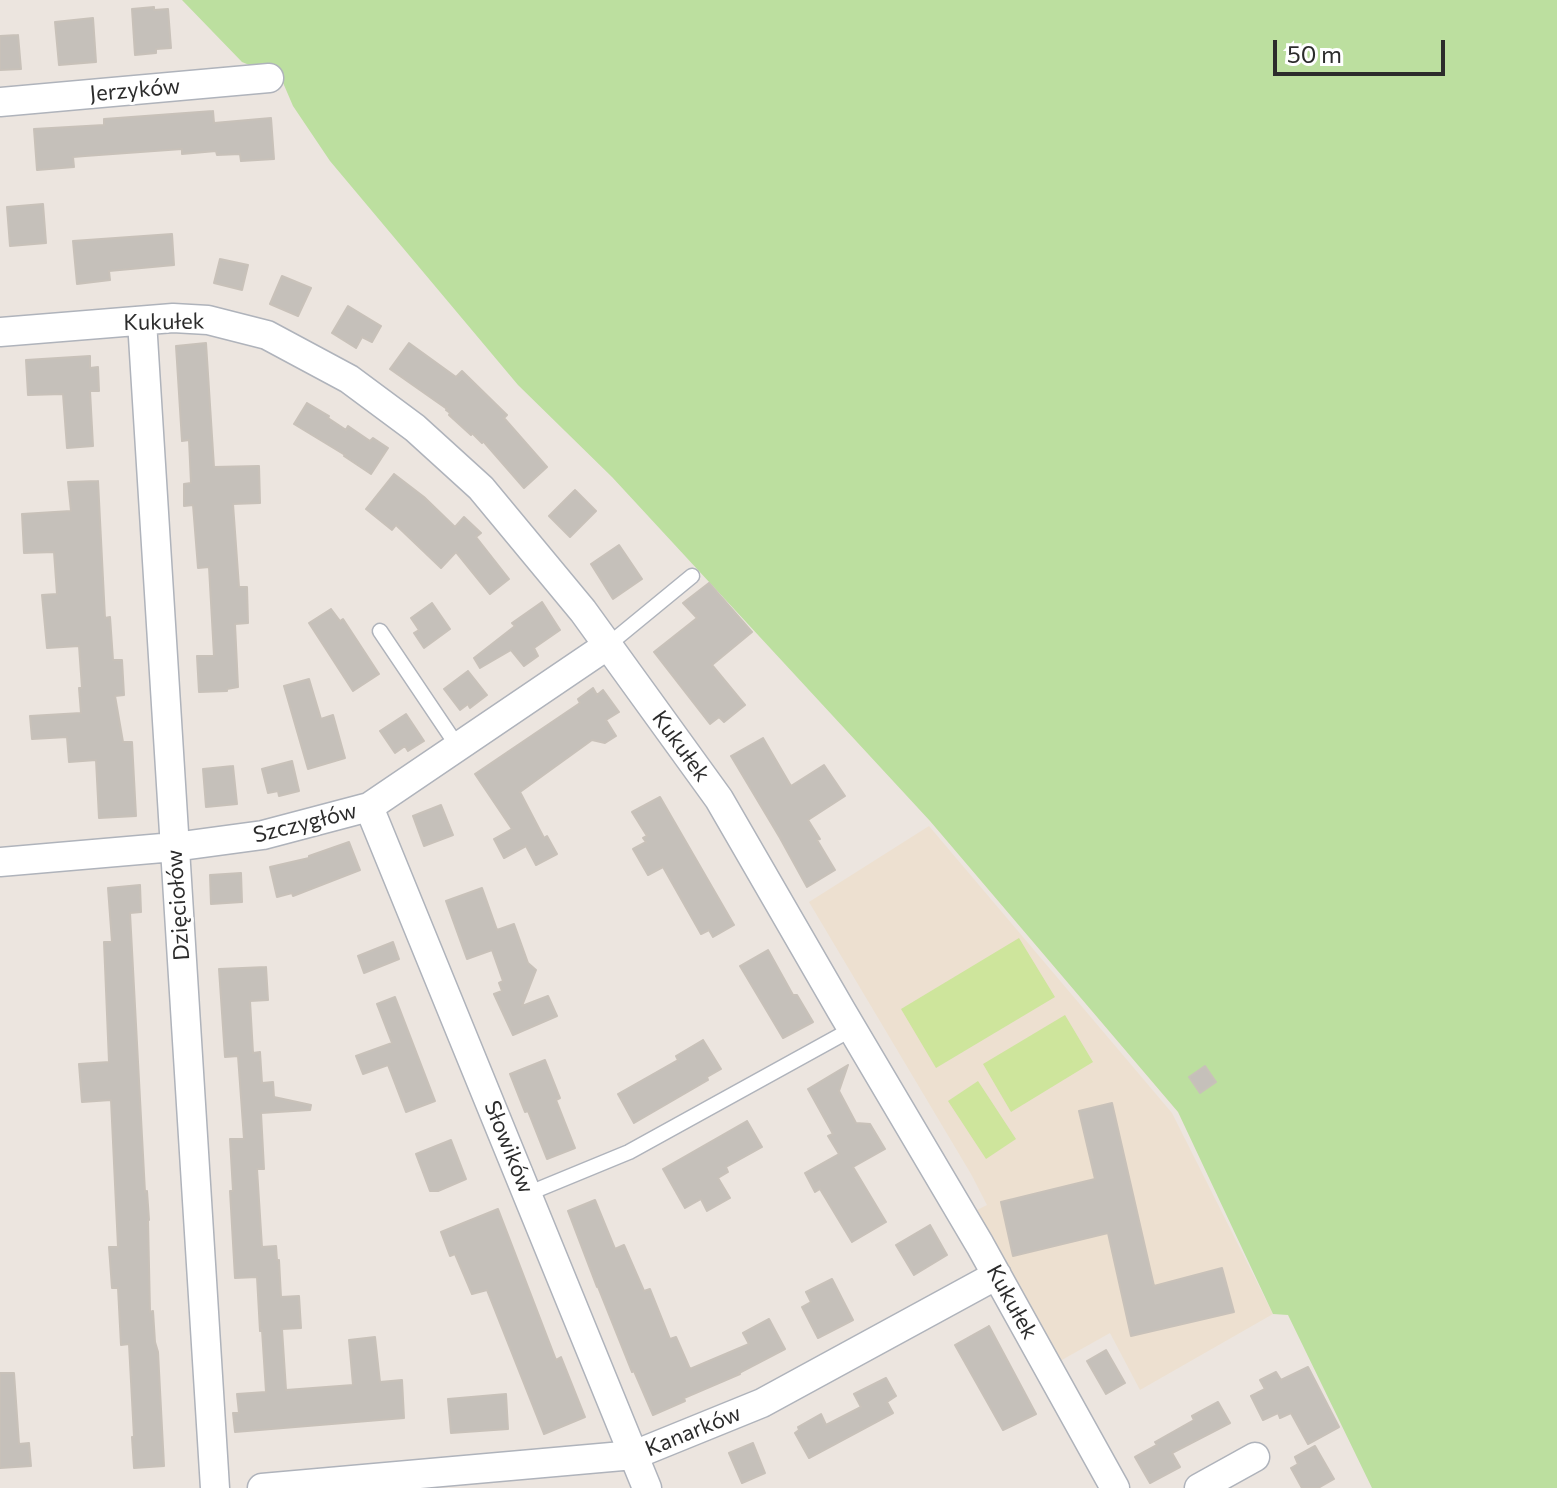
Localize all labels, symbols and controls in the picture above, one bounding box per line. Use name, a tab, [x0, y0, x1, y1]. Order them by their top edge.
scale bar	[1277, 24, 1449, 74]
text: 50 m	[1287, 39, 1342, 68]
street label: Jerzyków	[89, 73, 181, 107]
street label: Kukułek	[123, 308, 205, 336]
street label: Kukułek	[646, 705, 716, 787]
street label: Szczygłów	[251, 797, 359, 849]
street label: Dzięciołów	[161, 849, 195, 961]
street label: Słowików	[479, 1097, 539, 1197]
street label: Kukułek	[981, 1260, 1043, 1344]
street label: Kanarków	[641, 1400, 745, 1462]

